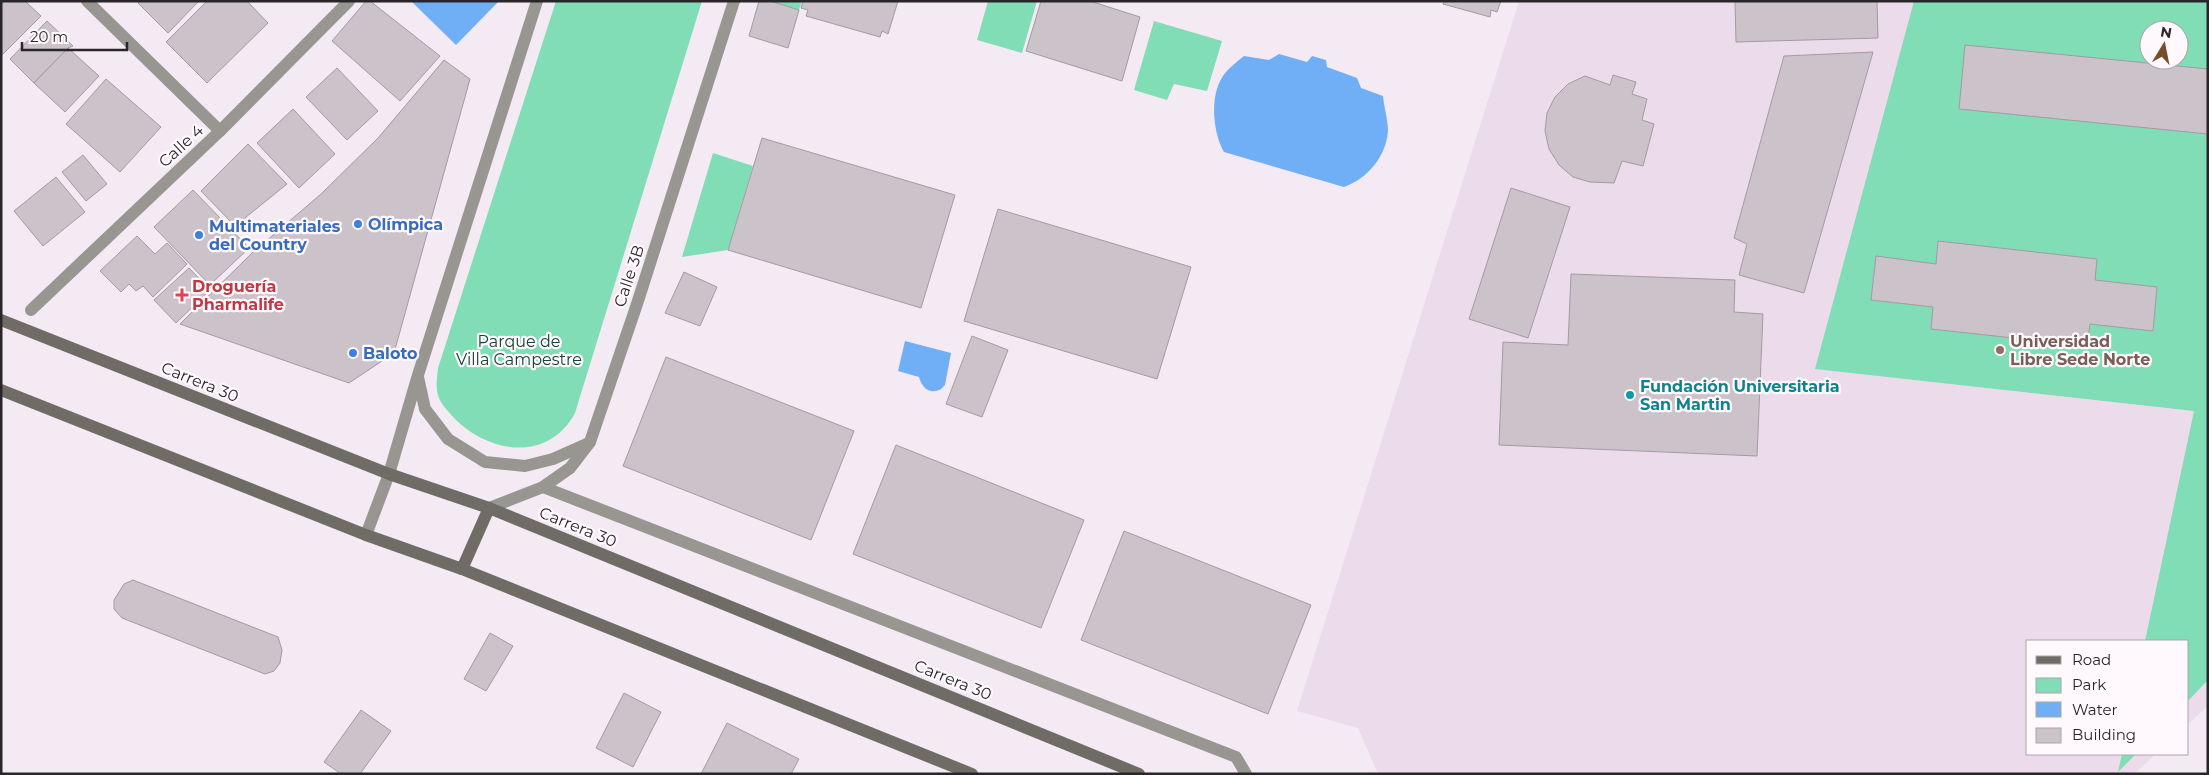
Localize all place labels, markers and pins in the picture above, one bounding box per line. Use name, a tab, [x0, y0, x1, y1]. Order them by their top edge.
place label: Olímpica	[368, 215, 443, 234]
place label: Multimateriales del Country	[209, 217, 341, 254]
marker: Olímpica	[352, 218, 364, 230]
marker: Multimateriales del Country	[193, 229, 205, 241]
place label: Droguería Pharmalife	[192, 277, 284, 314]
marker: Droguería Pharmalife	[176, 289, 188, 301]
place label: Universidad Libre Sede Norte	[2010, 332, 2150, 369]
place label: Baloto	[363, 344, 418, 363]
marker: Universidad Libre Sede Norte	[1994, 344, 2006, 356]
marker: Baloto	[347, 347, 359, 359]
place label: Fundación Universitaria San Martin	[1640, 377, 1840, 414]
marker: Fundación Universitaria San Martin	[1624, 389, 1636, 401]

